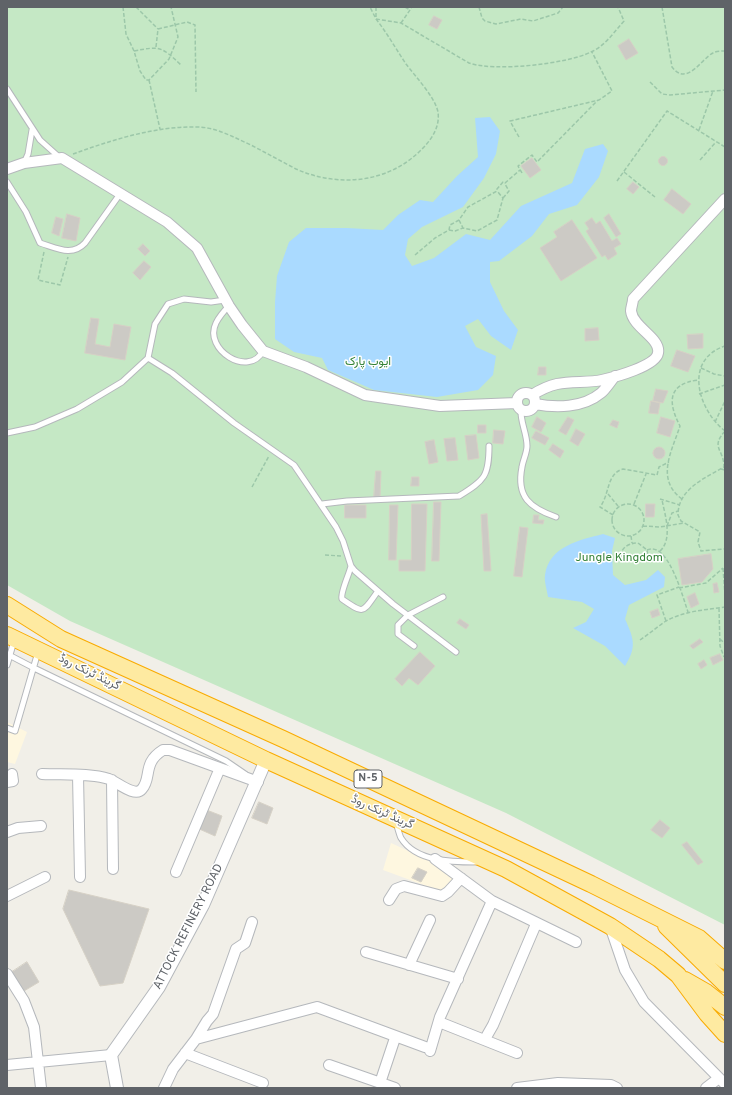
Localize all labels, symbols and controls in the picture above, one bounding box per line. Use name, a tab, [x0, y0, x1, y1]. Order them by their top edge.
park label: ایوب پارک	[345, 356, 391, 370]
park label: Jungle Kingdom	[575, 552, 663, 566]
street label: گرینڈ ٹرنک روڈ	[56, 652, 122, 694]
road number: N-5	[354, 770, 382, 788]
street label: گرینڈ ٹرنک روڈ	[349, 793, 415, 833]
street label: ATTOCK REFINERY ROAD	[151, 862, 227, 992]

